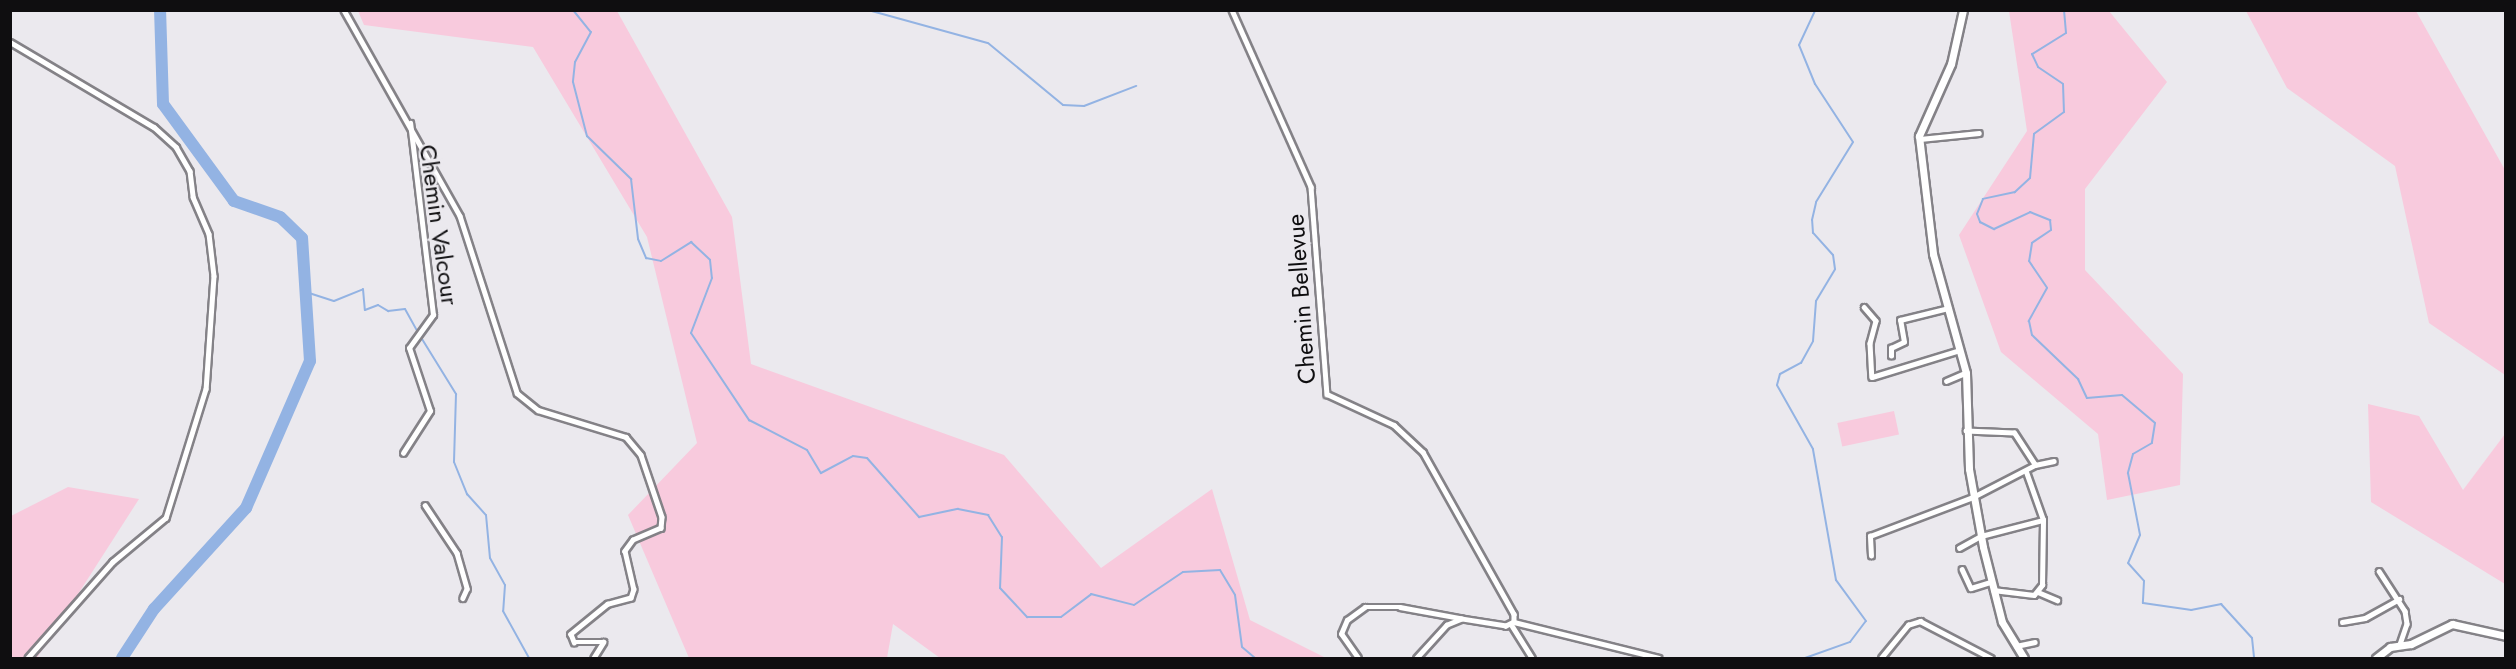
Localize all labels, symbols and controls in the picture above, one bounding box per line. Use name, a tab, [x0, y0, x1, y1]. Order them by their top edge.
street label: Chemin Valcour	[413, 143, 465, 307]
street label: Chemin Bellevue	[1281, 213, 1321, 385]

